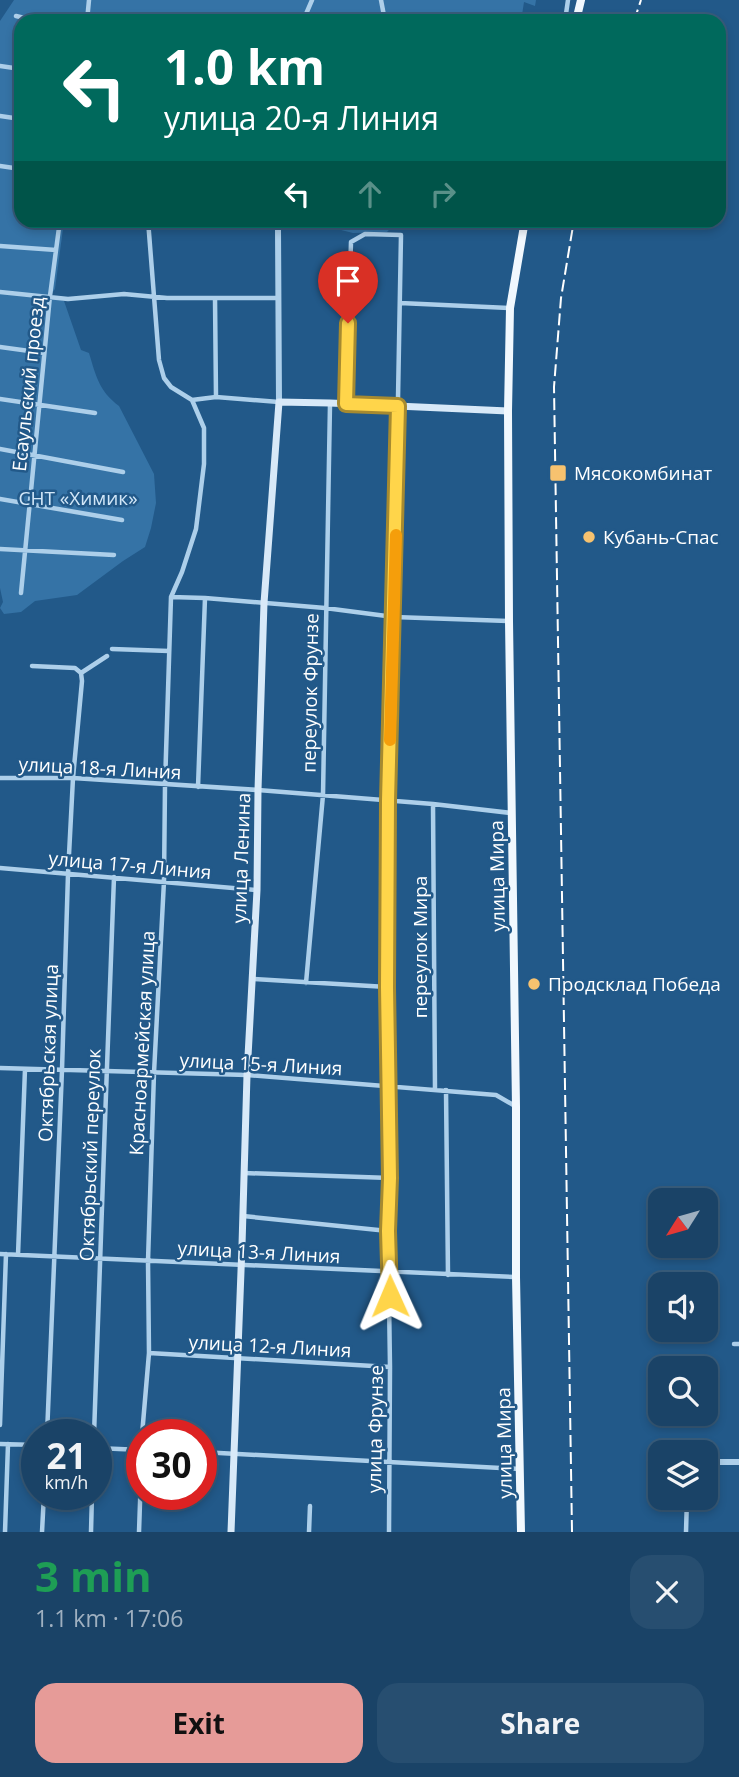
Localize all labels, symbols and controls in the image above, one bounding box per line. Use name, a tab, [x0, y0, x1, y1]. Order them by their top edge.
text: 1.0 km	[164, 33, 325, 99]
icon: left	[49, 42, 140, 133]
text: улица 20-я Линия	[164, 96, 439, 139]
icon: left	[278, 175, 316, 213]
icon: ahead	[351, 175, 389, 213]
icon: right	[424, 175, 462, 213]
pin	[318, 251, 378, 323]
icon: arrive	[329, 262, 367, 300]
street label: Есаульский проезд	[6, 295, 50, 473]
place label: Мясокомбинат	[574, 460, 712, 486]
marker: Мясокомбинат	[548, 463, 568, 483]
park label: СНТ «Химик»	[18, 485, 138, 511]
place label: Кубань-Спас	[603, 524, 719, 550]
marker: Кубань-Спас	[581, 529, 597, 545]
street label: переулок Фрунзе	[296, 613, 324, 773]
street label: улица 18-я Линия	[18, 751, 182, 785]
street label: улица Ленина	[226, 792, 256, 924]
street label: улица Мира	[483, 820, 511, 932]
street label: улица 17-я Линия	[48, 845, 212, 885]
street label: переулок Мира	[407, 876, 433, 1018]
street label: Красноармейская улица	[123, 930, 161, 1156]
street label: Октябрьская улица	[32, 964, 64, 1142]
place label: Продсклад Победа	[548, 971, 721, 997]
marker: Продсклад Победа	[526, 976, 542, 992]
street label: улица 15-я Линия	[179, 1047, 343, 1081]
street label: Октябрьский переулок	[73, 1048, 107, 1262]
north arrow	[648, 1188, 718, 1258]
map controls	[648, 1188, 718, 1510]
street label: улица 13-я Линия	[177, 1235, 341, 1269]
position arrow	[353, 1259, 427, 1333]
button: sound	[648, 1272, 718, 1342]
street label: улица 12-я Линия	[188, 1329, 352, 1363]
button: search	[648, 1356, 718, 1426]
street label: улица Фрунзе	[361, 1365, 389, 1493]
street label: улица Мира	[490, 1387, 518, 1499]
speed limit sign: 30	[126, 1419, 217, 1510]
text: 21	[46, 1432, 87, 1479]
button: layers	[648, 1440, 718, 1510]
text: km/h	[45, 1470, 88, 1494]
text: 3 min	[35, 1547, 152, 1604]
button: close	[630, 1555, 704, 1629]
text: 1.1 km · 17:06	[35, 1602, 183, 1634]
button: Exit	[35, 1683, 363, 1763]
button: Share	[377, 1683, 704, 1763]

